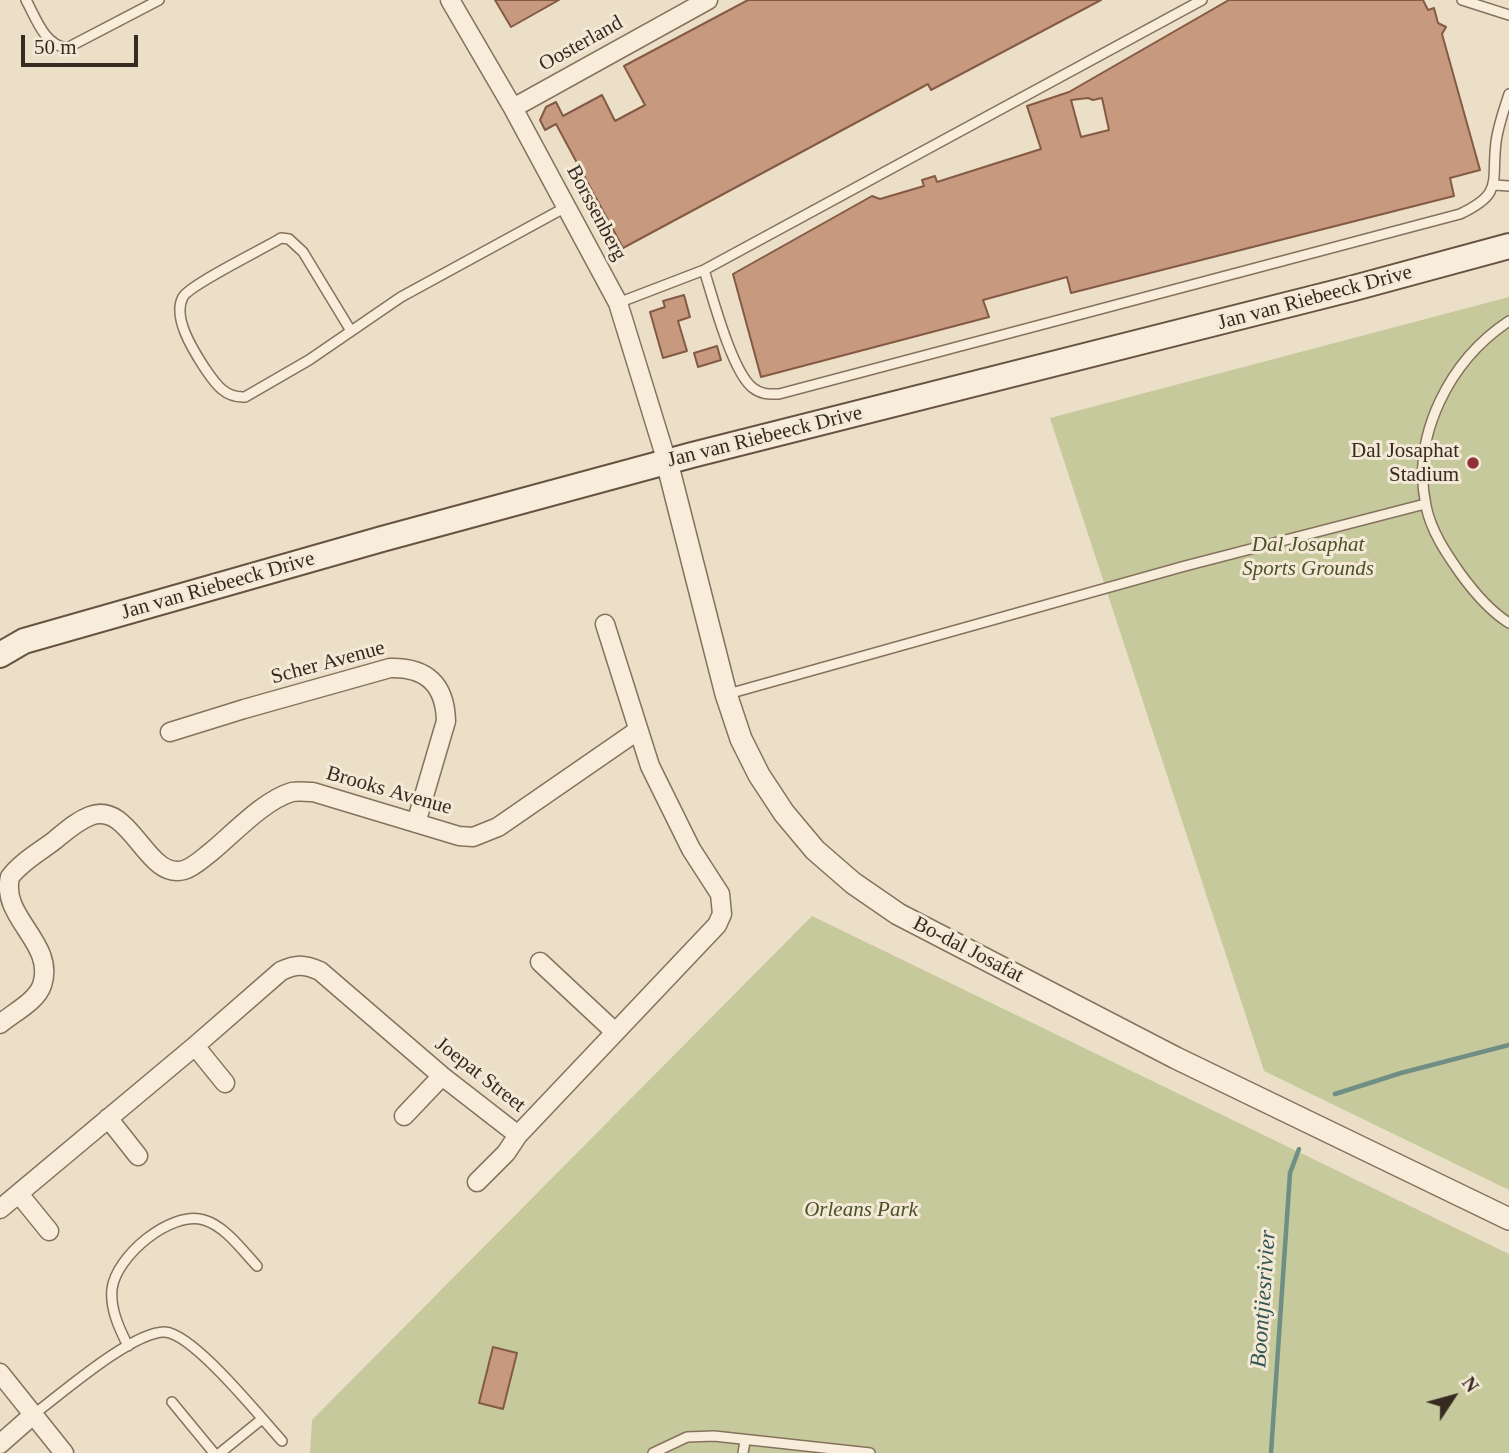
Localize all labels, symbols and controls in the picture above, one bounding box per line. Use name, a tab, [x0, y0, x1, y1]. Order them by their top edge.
street label: Oosterland	[535, 11, 627, 77]
scale bar	[24, 21, 142, 65]
text: 50 m	[34, 35, 77, 59]
street label: Borssenberg	[560, 161, 632, 265]
street label: Jan van Riebeeck Drive	[1215, 260, 1415, 336]
street label: Jan van Riebeeck Drive	[665, 401, 865, 473]
place label: Dal Josaphat Stadium	[1351, 438, 1459, 488]
marker: Dal Josaphat Stadium	[1465, 455, 1481, 471]
park label: Dal Josaphat Sports Grounds	[1242, 532, 1374, 582]
street label: Jan van Riebeeck Drive	[118, 546, 318, 626]
street label: Scher Avenue	[268, 636, 388, 690]
street label: Brooks Avenue	[323, 761, 455, 821]
street label: Bo-dal Josafat	[908, 911, 1028, 989]
street label: Joepat Street	[430, 1032, 530, 1118]
park label: Orleans Park	[804, 1197, 918, 1223]
water label: Boontjiesrivier	[1245, 1229, 1283, 1369]
north arrow	[1418, 1362, 1488, 1432]
text: N	[1458, 1373, 1483, 1396]

